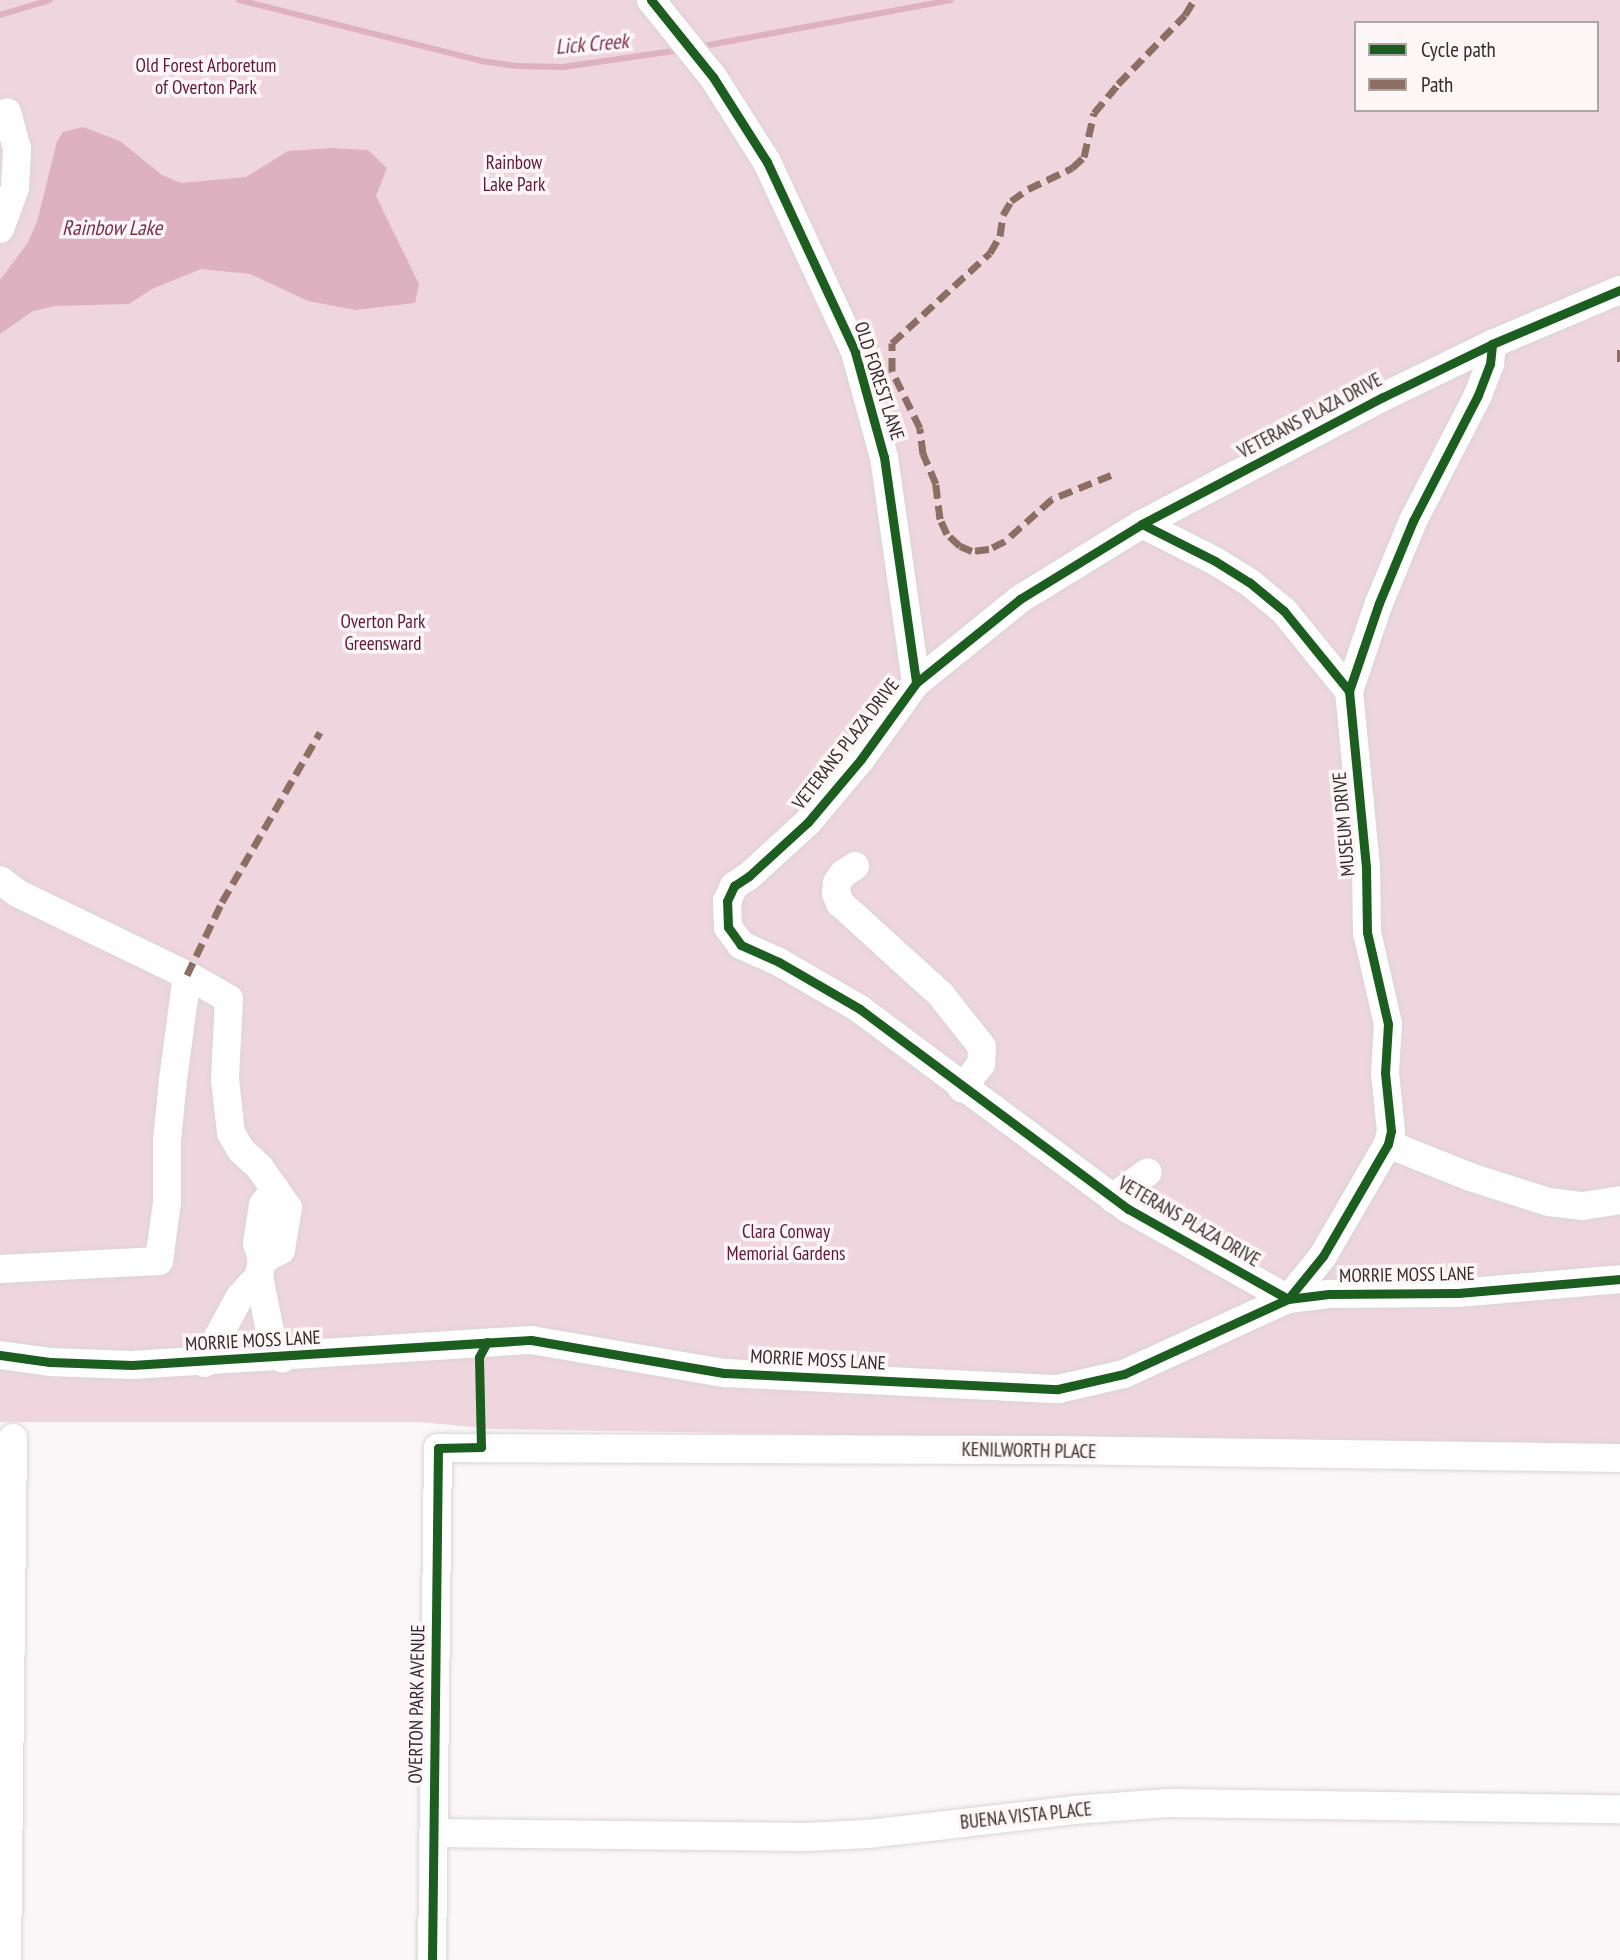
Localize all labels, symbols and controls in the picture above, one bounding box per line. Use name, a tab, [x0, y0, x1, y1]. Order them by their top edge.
legend	[1354, 21, 1599, 112]
water label: Lick Creek	[554, 28, 630, 60]
text: Cycle path	[1421, 36, 1496, 63]
park label: Old Forest Arboretum of Overton Park	[135, 55, 277, 99]
text: Path	[1421, 71, 1453, 98]
park label: Rainbow Lake Park	[483, 152, 545, 196]
water label: Rainbow Lake	[62, 215, 162, 241]
street label: OLD FOREST LANE	[849, 319, 909, 443]
street label: VETERANS PLAZA DRIVE	[1234, 368, 1386, 464]
park label: Overton Park Greensward	[341, 611, 425, 655]
street label: VETERANS PLAZA DRIVE	[788, 674, 904, 814]
street label: MUSEUM DRIVE	[1328, 771, 1360, 877]
street label: VETERANS PLAZA DRIVE	[1114, 1172, 1264, 1272]
park label: Clara Conway Memorial Gardens	[727, 1221, 845, 1265]
street label: MORRIE MOSS LANE	[1339, 1262, 1475, 1288]
street label: MORRIE MOSS LANE	[185, 1326, 321, 1356]
street label: MORRIE MOSS LANE	[750, 1345, 886, 1375]
street label: KENILWORTH PLACE	[961, 1438, 1097, 1464]
street label: OVERTON PARK AVENUE	[404, 1624, 430, 1784]
street label: BUENA VISTA PLACE	[958, 1798, 1094, 1834]

